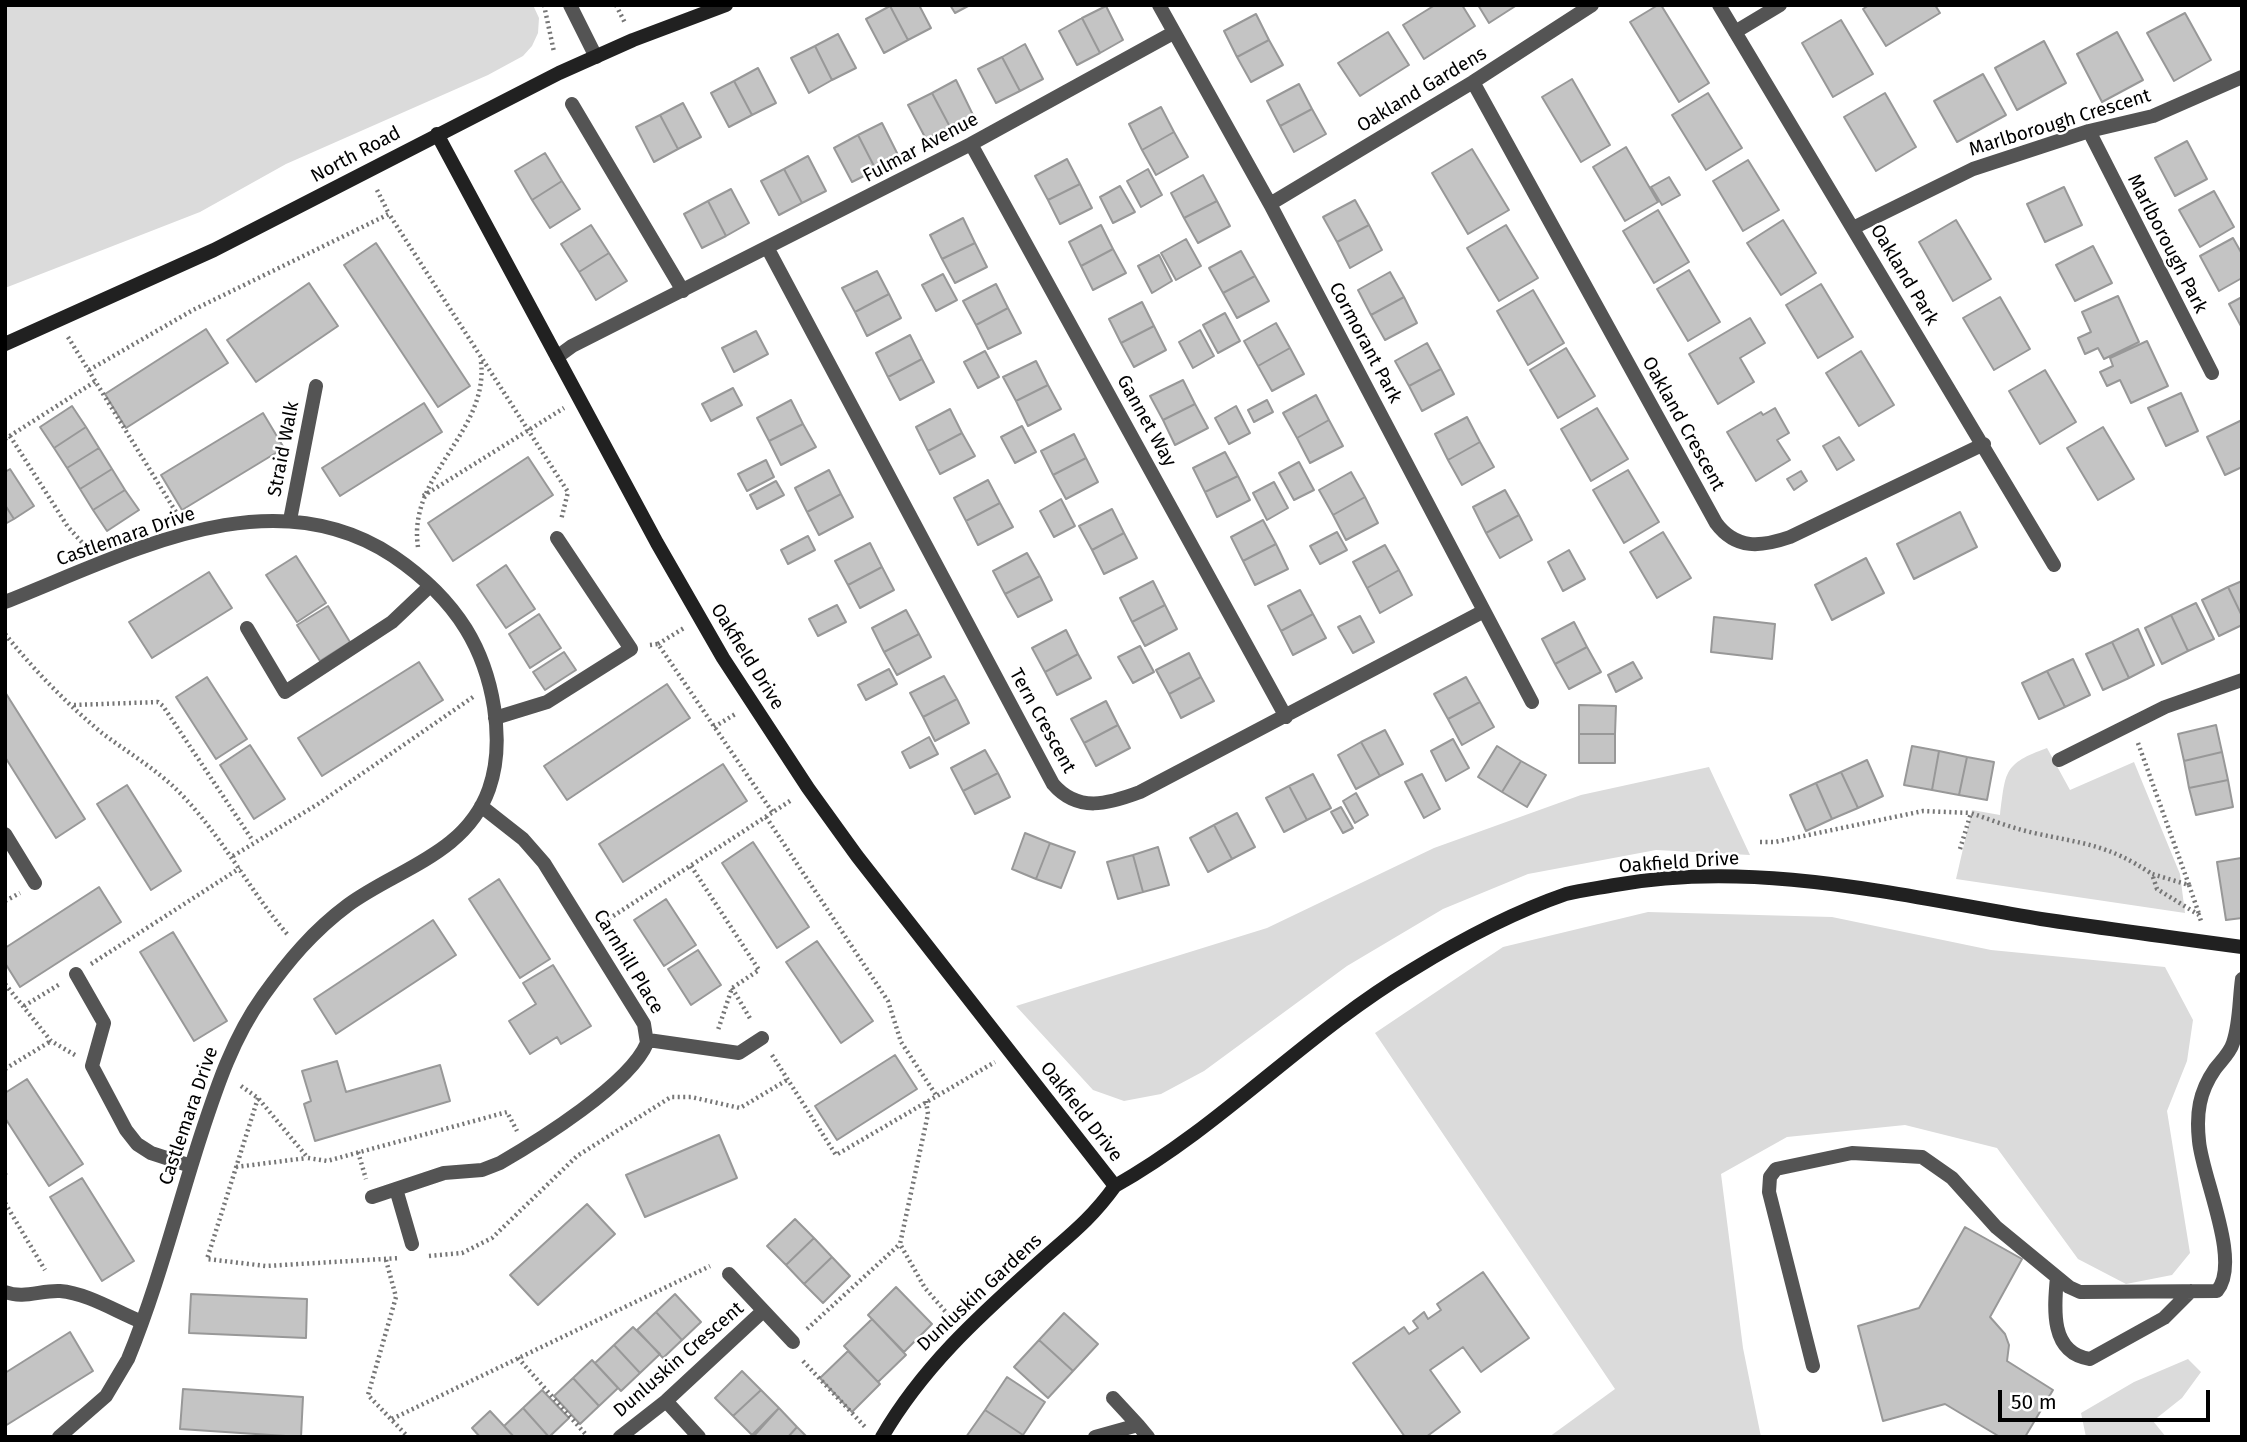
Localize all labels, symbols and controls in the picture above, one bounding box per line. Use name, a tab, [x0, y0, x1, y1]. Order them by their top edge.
street label: Oakland Gardens	[1353, 42, 1491, 138]
street label: Marlborough Crescent	[1966, 85, 2154, 161]
street label: Fulmar Avenue	[859, 108, 983, 188]
street label: North Road	[307, 122, 405, 188]
street label: Marlborough Park	[2122, 171, 2212, 317]
street label: Oakland Park	[1865, 220, 1943, 330]
street label: Cormorant Park	[1324, 279, 1406, 407]
street label: Oakland Crescent	[1637, 353, 1729, 495]
street label: Gannet Way	[1111, 371, 1181, 471]
street label: Straid Walk	[264, 399, 304, 499]
street label: Castlemara Drive	[54, 503, 198, 571]
street label: Oakfield Drive	[705, 600, 789, 714]
street label: Tern Crescent	[1004, 665, 1080, 777]
street label: Oakfield Drive	[1618, 847, 1740, 879]
street label: Carnhill Place	[588, 906, 668, 1018]
street label: Castlemara Drive	[155, 1044, 223, 1188]
street label: Oakfield Drive	[1035, 1057, 1127, 1167]
street label: Dunluskin Gardens	[913, 1229, 1047, 1357]
street label: Dunluskin Crescent	[609, 1297, 749, 1423]
scale bar	[2002, 1376, 2214, 1420]
text: 50 m	[2011, 1389, 2057, 1415]

